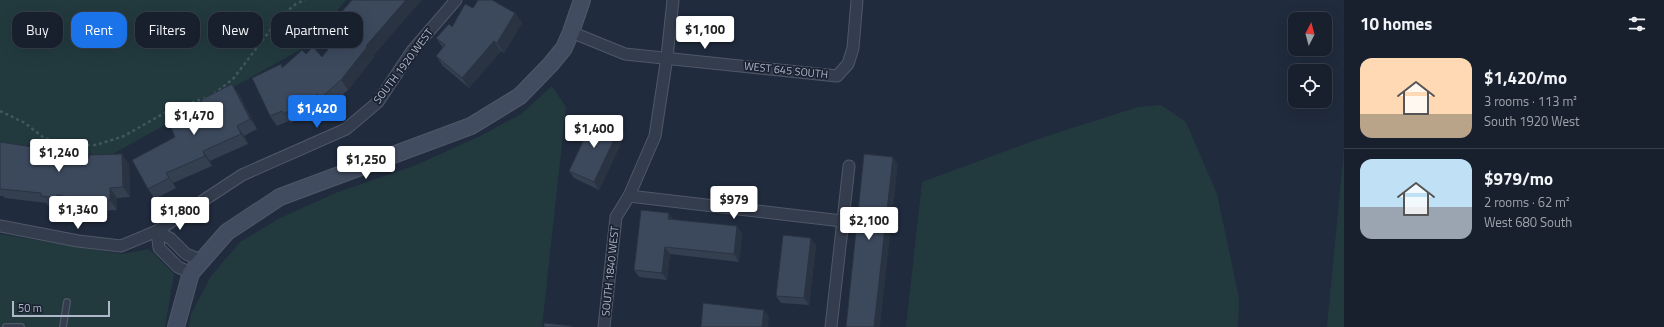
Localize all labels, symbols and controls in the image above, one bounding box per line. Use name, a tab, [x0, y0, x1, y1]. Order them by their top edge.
text: 10 homes	[1360, 11, 1432, 37]
chip: Buy	[12, 12, 63, 48]
chip: Rent	[71, 12, 127, 48]
chip: Filters	[135, 12, 200, 48]
chip: New	[208, 12, 263, 48]
chip: Apartment	[271, 12, 363, 48]
north arrow	[1288, 12, 1332, 56]
map controls	[1288, 12, 1332, 108]
icon: filters	[1626, 13, 1648, 35]
pin: $1,100	[672, 16, 738, 50]
text: $1,100	[685, 19, 725, 39]
street label: SOUTH 1920 WEST	[369, 25, 437, 107]
street label: WEST 645 SOUTH	[743, 58, 829, 82]
button: locate	[1288, 64, 1332, 108]
text: $1,420/mo	[1484, 65, 1567, 91]
icon: home	[1392, 74, 1440, 122]
text: 3 rooms · 113 m²	[1484, 91, 1577, 111]
pin: $1,420	[284, 95, 350, 129]
text: $1,420	[297, 98, 337, 118]
pin: $1,470	[161, 102, 227, 136]
text: $1,470	[174, 105, 214, 125]
text: South 1920 West	[1484, 111, 1580, 131]
pin: $1,400	[561, 115, 627, 149]
text: $1,400	[574, 118, 614, 138]
pin: $1,240	[26, 139, 92, 173]
text: $1,240	[39, 142, 79, 162]
pin: $1,250	[333, 146, 399, 180]
text: $1,250	[346, 149, 386, 169]
text: $979/mo	[1484, 166, 1553, 192]
icon: home	[1392, 175, 1440, 223]
pin: $979	[710, 186, 758, 220]
text: $979	[719, 189, 749, 209]
text: 2 rooms · 62 m²	[1484, 192, 1570, 212]
pin: $1,340	[45, 196, 111, 230]
pin: $1,800	[147, 197, 213, 231]
text: $1,340	[58, 199, 98, 219]
text: $1,800	[160, 200, 200, 220]
pin: $2,100	[836, 207, 902, 241]
text: $2,100	[849, 210, 889, 230]
text: West 680 South	[1484, 212, 1572, 232]
street label: SOUTH 1840 WEST	[597, 225, 623, 317]
scale bar	[12, 299, 110, 318]
text: 50 m	[18, 300, 42, 316]

